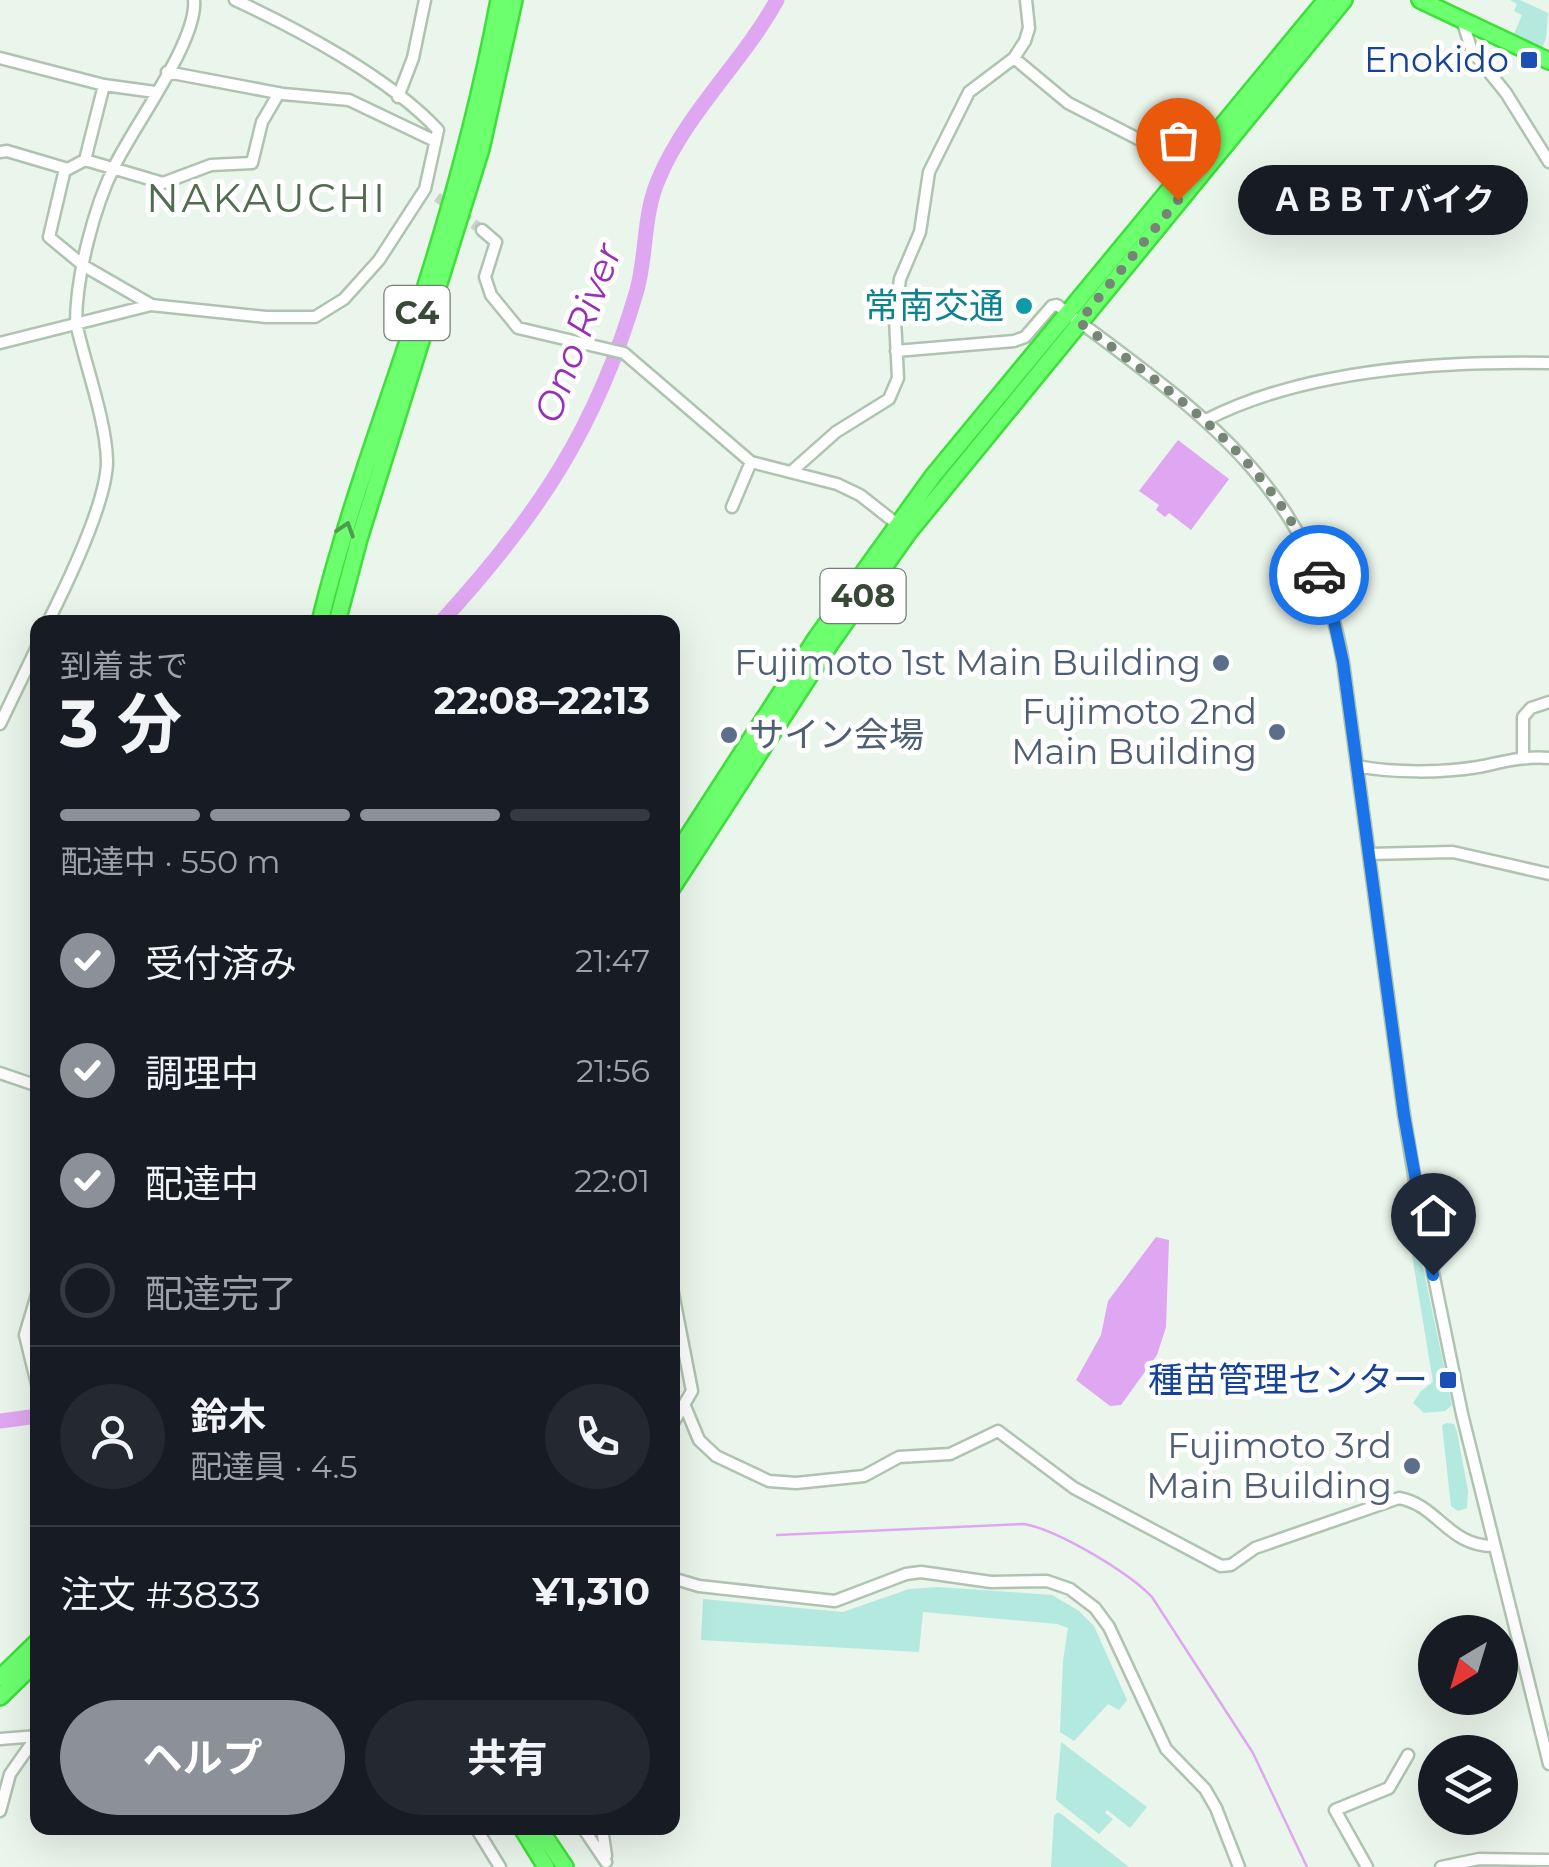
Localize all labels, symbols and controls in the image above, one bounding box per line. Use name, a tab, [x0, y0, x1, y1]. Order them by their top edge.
place label: Enokido	[1364, 38, 1509, 81]
marker: Enokido	[1518, 49, 1540, 71]
pin	[1136, 98, 1221, 201]
icon: bag	[1151, 113, 1206, 168]
callout: ＡＢＢＴバイク	[1238, 165, 1528, 235]
district label: NAKAUCHI	[146, 173, 388, 222]
text: ＡＢＢＴバイク	[1271, 180, 1495, 219]
water label: Ono River	[523, 236, 632, 429]
place label: 常南交通	[864, 284, 1004, 327]
road number: C4	[384, 286, 450, 340]
marker: 常南交通	[1013, 295, 1035, 317]
one-way arrow	[334, 521, 355, 538]
courier	[1269, 525, 1369, 625]
icon: car	[1292, 548, 1347, 603]
road number: 408	[820, 569, 906, 623]
place label: Fujimoto 1st Main Building	[734, 641, 1201, 684]
text: 到着まで	[60, 646, 188, 685]
marker: Fujimoto 1st Main Building	[1210, 652, 1232, 674]
text: 22:08–22:13	[434, 677, 650, 724]
text: 3 分	[60, 684, 182, 763]
place label: Fujimoto 2nd Main Building	[1011, 690, 1257, 773]
place label: サイン会場	[749, 713, 924, 756]
marker: Fujimoto 2nd Main Building	[1266, 721, 1288, 743]
marker: サイン会場	[718, 724, 740, 746]
text: 配達中 · 550 m	[60, 842, 280, 881]
icon: check	[60, 933, 115, 988]
text: 受付済み	[145, 940, 297, 987]
text: 21:47	[575, 941, 650, 980]
icon: check	[60, 1043, 115, 1098]
text: 調理中	[145, 1050, 259, 1097]
text: 21:56	[576, 1051, 650, 1090]
icon: check	[60, 1153, 115, 1208]
text: 配達中	[145, 1160, 259, 1207]
text: 22:01	[574, 1161, 650, 1200]
pin	[1391, 1173, 1476, 1276]
icon: home	[1406, 1188, 1461, 1243]
text: 配達完了	[145, 1270, 297, 1317]
place label: 種苗管理センター	[1148, 1358, 1428, 1401]
marker: 種苗管理センター	[1437, 1369, 1459, 1391]
button: person	[60, 1384, 165, 1489]
button: phone	[545, 1384, 650, 1489]
text: 鈴木	[190, 1393, 266, 1440]
place label: Fujimoto 3rd Main Building	[1146, 1424, 1392, 1507]
text: 配達員 · 4.5	[190, 1447, 358, 1486]
marker: Fujimoto 3rd Main Building	[1401, 1455, 1423, 1477]
text: ¥1,310	[532, 1568, 650, 1615]
text: 注文 #3833	[60, 1571, 261, 1618]
north arrow	[1418, 1615, 1518, 1715]
map controls	[1418, 1615, 1518, 1835]
button: ヘルプ	[60, 1700, 345, 1815]
button: 共有	[365, 1700, 650, 1815]
button: layers	[1418, 1735, 1518, 1835]

